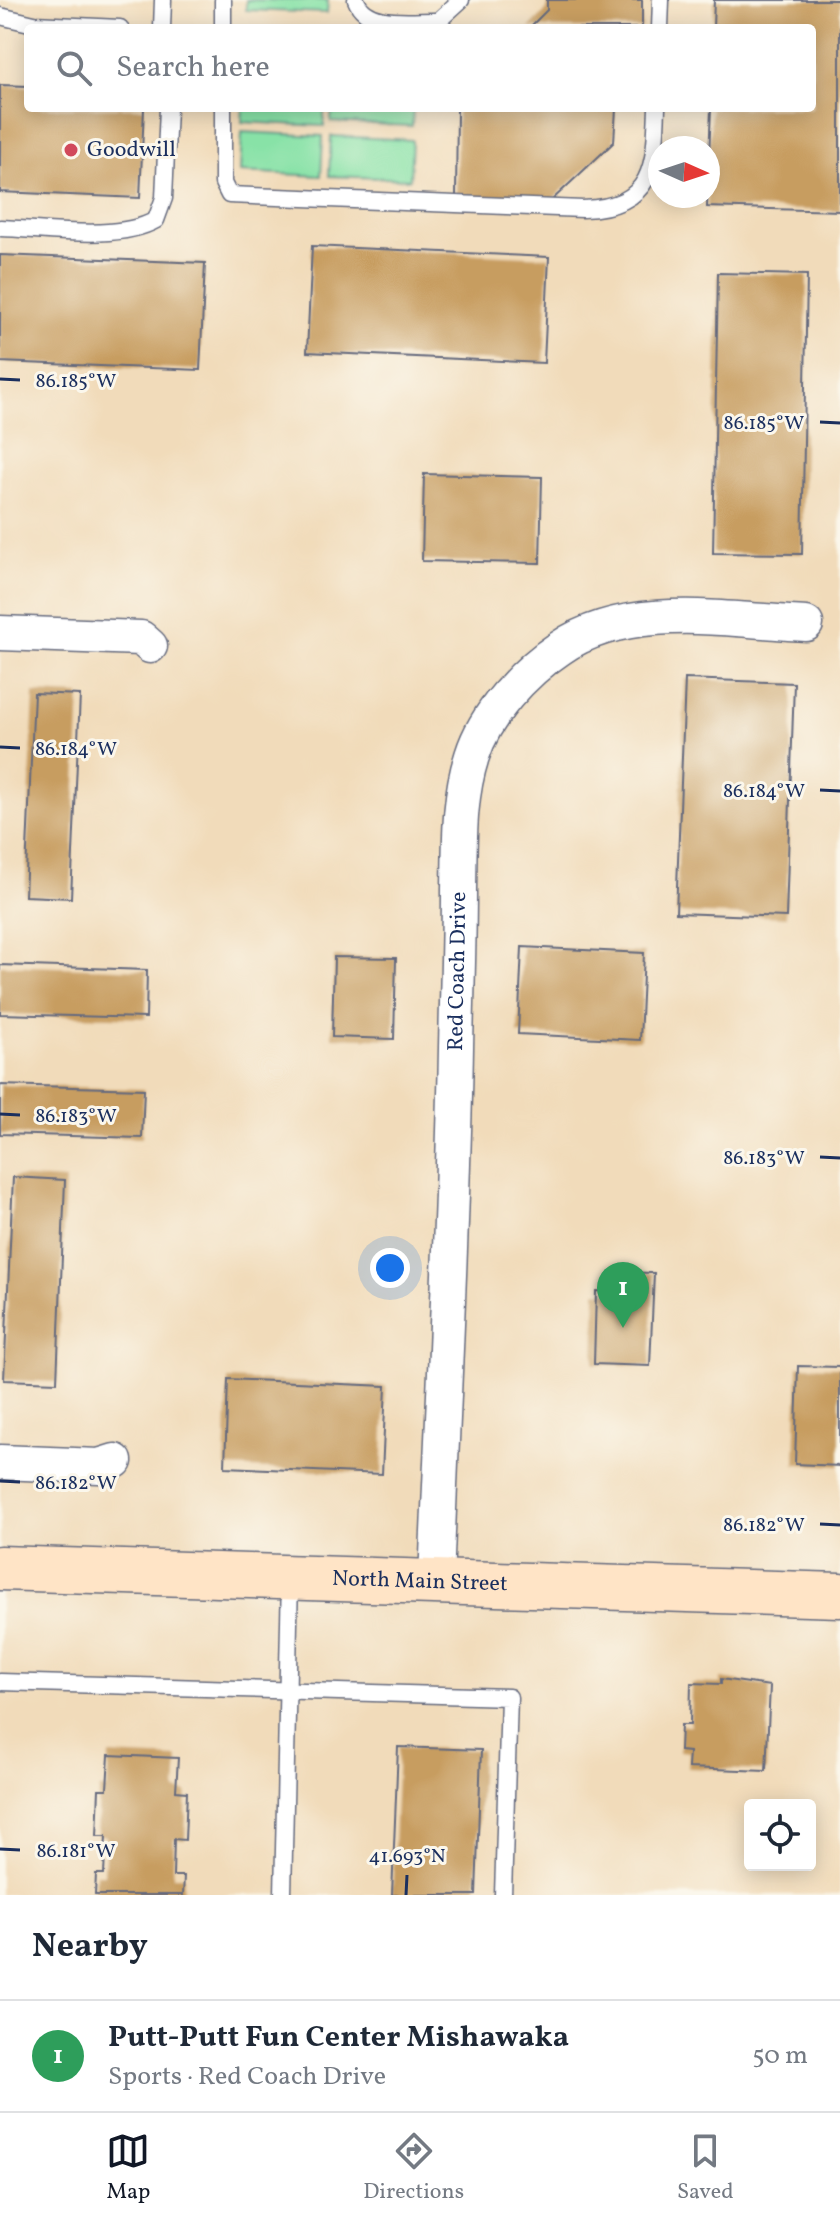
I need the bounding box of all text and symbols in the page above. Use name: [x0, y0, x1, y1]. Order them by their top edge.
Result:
search box: [24, 24, 816, 112]
icon: search: [52, 46, 96, 90]
text: Search here: [116, 47, 270, 89]
place label: Goodwill: [87, 135, 176, 166]
north arrow: [648, 136, 720, 208]
marker: Goodwill: [62, 141, 80, 159]
text: 86.185°W: [36, 368, 116, 396]
text: 86.185°W: [724, 410, 804, 438]
text: 86.184°W: [35, 736, 117, 764]
text: 86.184°W: [723, 778, 805, 806]
street label: Red Coach Drive: [440, 892, 475, 1051]
text: 86.183°W: [35, 1103, 117, 1131]
text: 86.183°W: [723, 1145, 805, 1173]
your location: [370, 1248, 410, 1288]
pin: 1: [597, 1262, 649, 1328]
text: 86.182°W: [35, 1470, 117, 1498]
text: 86.182°W: [723, 1512, 805, 1540]
street label: North Main Street: [331, 1563, 508, 1600]
map controls: [744, 1799, 816, 1871]
button: locate: [744, 1799, 816, 1871]
text: 86.181°W: [36, 1838, 116, 1866]
text: 41.693°N: [368, 1843, 446, 1871]
text: Nearby: [32, 1924, 148, 1971]
text: Putt-Putt Fun Center Mishawaka: [108, 2017, 569, 2059]
text: 1: [53, 2038, 63, 2074]
text: 50 m: [752, 2038, 808, 2074]
text: Sports · Red Coach Drive: [108, 2059, 386, 2095]
tab: Map: [106, 2129, 150, 2208]
tab: Directions: [363, 2129, 464, 2208]
tab: Saved: [677, 2129, 734, 2208]

